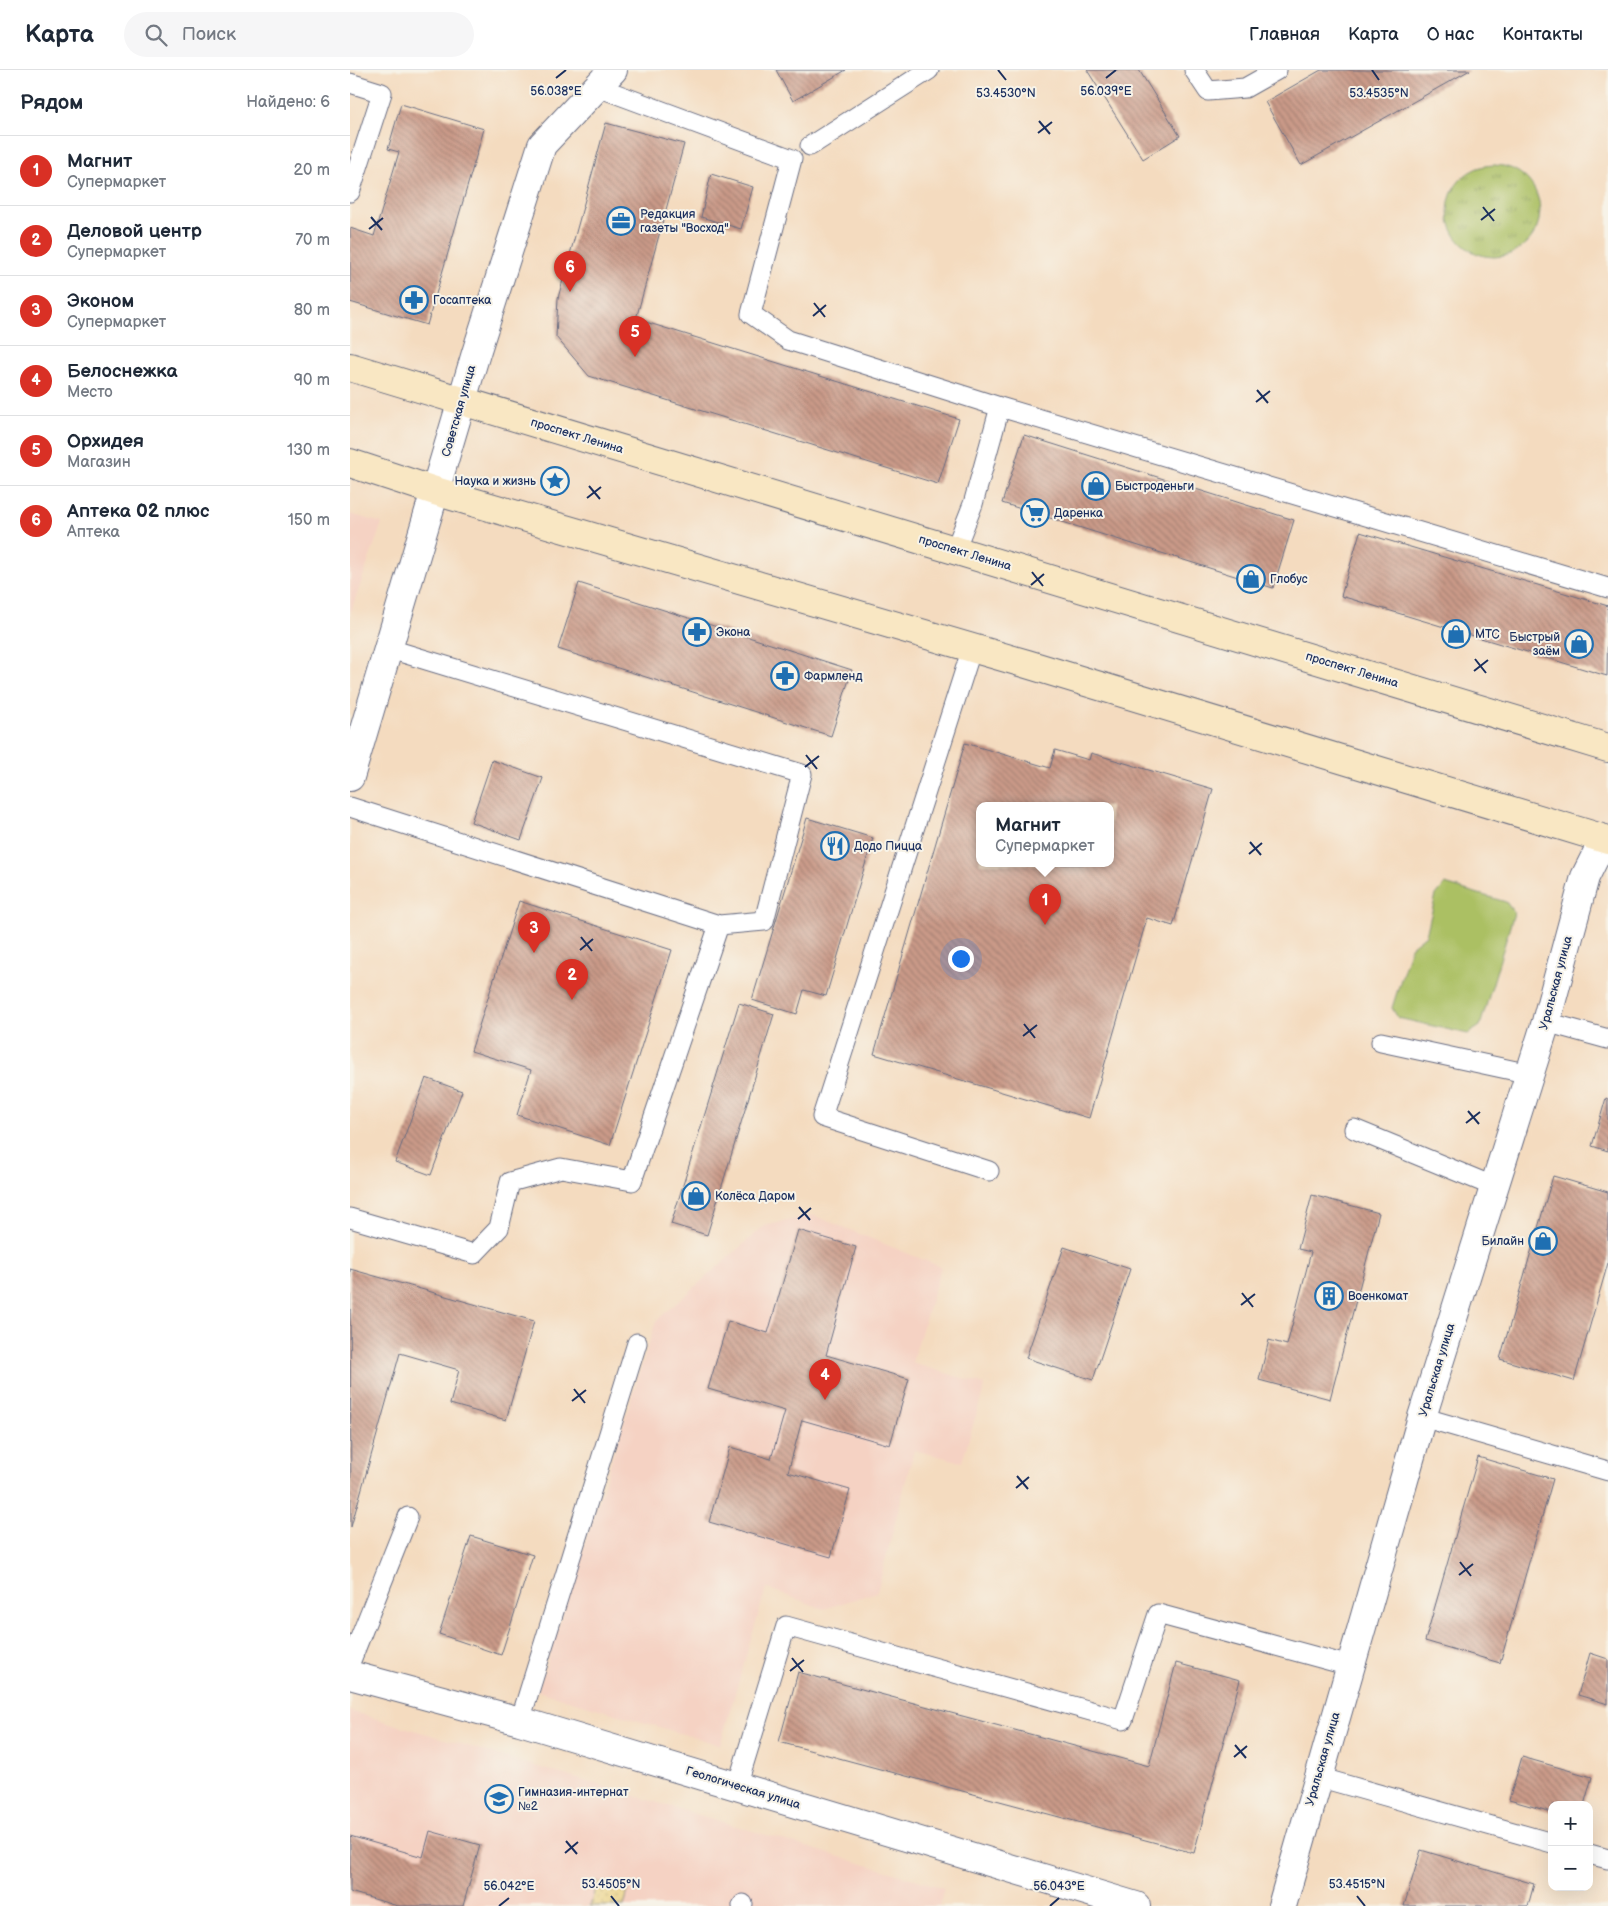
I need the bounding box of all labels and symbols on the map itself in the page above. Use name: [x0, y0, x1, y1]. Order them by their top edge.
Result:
text: 56.038°E: [530, 84, 582, 99]
text: 56.039°E: [1080, 84, 1132, 99]
text: 53.4530°N: [976, 86, 1036, 101]
text: 53.4535°N: [1349, 86, 1409, 101]
office icon: Редакция газеты "Восход": [606, 206, 636, 236]
place label: Редакция газеты "Восход": [640, 207, 729, 236]
pin: 6: [554, 251, 586, 292]
pharmacy icon: Госаптека: [399, 285, 429, 315]
place label: Госаптека: [433, 293, 491, 308]
pin: 5: [619, 316, 651, 357]
street label: Советская улица: [439, 363, 479, 459]
street label: проспект Ленина: [529, 415, 625, 457]
place icon: Наука и жизнь: [540, 466, 570, 496]
shop icon: Быстроденьги: [1081, 471, 1111, 501]
place label: Наука и жизнь: [454, 474, 536, 489]
place label: Быстроденьги: [1115, 479, 1194, 494]
supermarket icon: Даренка: [1020, 498, 1050, 528]
place label: Даренка: [1054, 506, 1103, 521]
street label: проспект Ленина: [917, 532, 1013, 574]
shop icon: Глобус: [1236, 564, 1266, 594]
place label: Глобус: [1270, 572, 1308, 587]
pharmacy icon: Экона: [682, 617, 712, 647]
shop icon: МТС: [1441, 619, 1471, 649]
place label: Экона: [716, 625, 750, 640]
place label: МТС: [1475, 627, 1500, 642]
shop icon: Быстрый заём: [1564, 629, 1594, 659]
place label: Быстрый заём: [1509, 630, 1560, 659]
street label: проспект Ленина: [1304, 649, 1400, 691]
pharmacy icon: Фармленд: [770, 661, 800, 691]
place label: Фармленд: [804, 669, 863, 684]
restaurant icon: Додо Пицца: [820, 831, 850, 861]
place label: Додо Пицца: [854, 839, 922, 854]
pin: 1: [1029, 884, 1061, 925]
pin: 3: [518, 912, 550, 953]
street label: Уральская улица: [1536, 934, 1576, 1032]
your location: [948, 946, 974, 972]
pin: 2: [556, 959, 588, 1000]
shop icon: Колёса Даром: [681, 1181, 711, 1211]
place label: Колёса Даром: [715, 1189, 795, 1204]
shop icon: Билайн: [1528, 1226, 1558, 1256]
place label: Билайн: [1481, 1234, 1524, 1249]
building icon: Военкомат: [1314, 1281, 1344, 1311]
place label: Военкомат: [1348, 1289, 1409, 1304]
street label: Уральская улица: [1416, 1322, 1458, 1418]
pin: 4: [809, 1359, 841, 1400]
street label: Уральская улица: [1302, 1710, 1344, 1808]
street label: Геологическая улица: [684, 1763, 802, 1813]
school or university icon: Гимназия-интернат №2: [484, 1784, 514, 1814]
place label: Гимназия-интернат №2: [518, 1785, 629, 1814]
text: 53.4505°N: [581, 1877, 641, 1892]
text: 53.4515°N: [1329, 1877, 1385, 1892]
text: 56.042°E: [483, 1879, 535, 1894]
text: 56.043°E: [1033, 1879, 1085, 1894]

